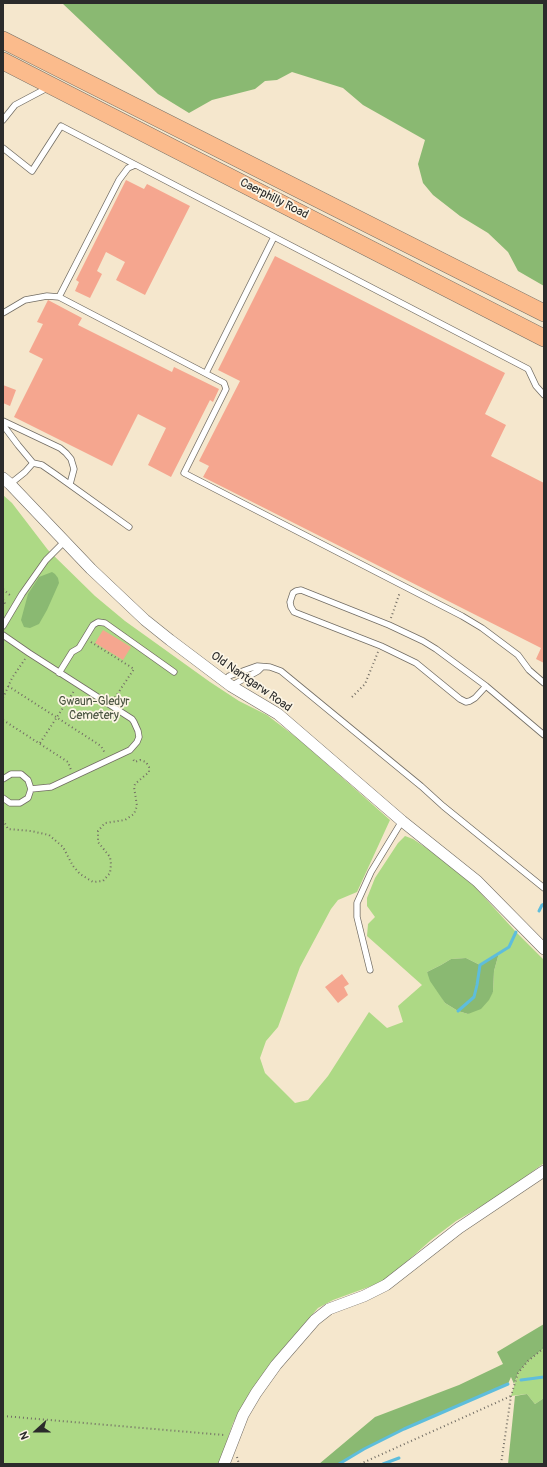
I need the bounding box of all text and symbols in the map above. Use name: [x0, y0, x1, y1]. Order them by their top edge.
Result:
street label: Caerphilly Road: [237, 176, 311, 222]
street label: Old Nantgarw Road: [208, 649, 294, 715]
park label: Gwaun-Gledyr Cemetery: [58, 695, 130, 723]
north arrow: [16, 1411, 56, 1451]
text: N: [17, 1430, 32, 1441]

